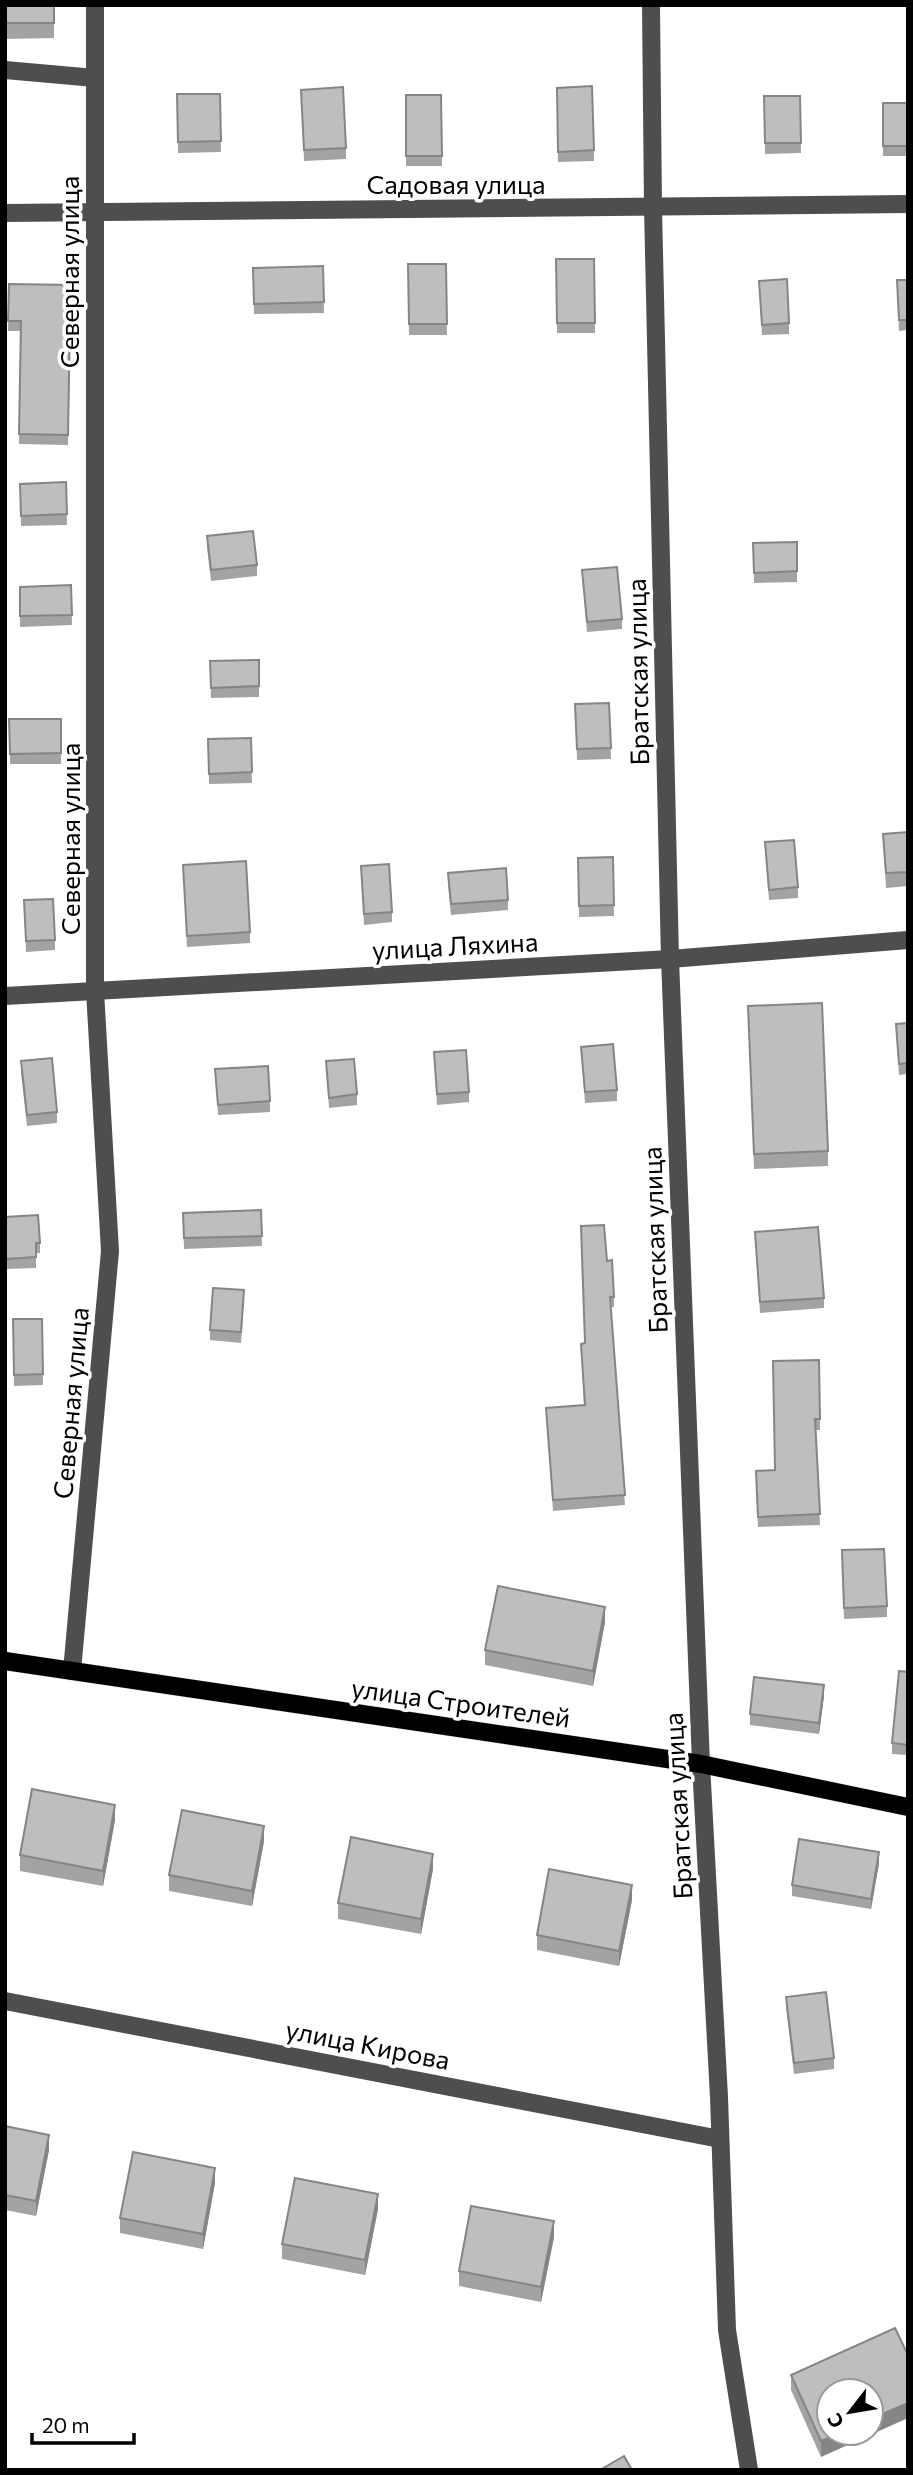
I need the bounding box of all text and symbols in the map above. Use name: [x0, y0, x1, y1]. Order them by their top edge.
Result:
street label: Садовая улица: [366, 168, 546, 199]
street label: Северная улица: [53, 176, 84, 368]
street label: Братская улица: [620, 578, 654, 766]
street label: Северная улица: [54, 743, 85, 935]
street label: улица Ляхина: [371, 925, 539, 965]
street label: Братская улица: [635, 1146, 673, 1334]
street label: Северная улица: [46, 1306, 94, 1500]
street label: улица Строителей: [350, 1671, 572, 1733]
street label: Братская улица: [657, 1712, 697, 1900]
street label: улица Кирова: [283, 2013, 453, 2075]
north arrow: [815, 2377, 885, 2447]
scale bar: [32, 2402, 133, 2446]
text: С: [822, 2410, 848, 2433]
text: 20 m: [42, 2412, 90, 2437]

